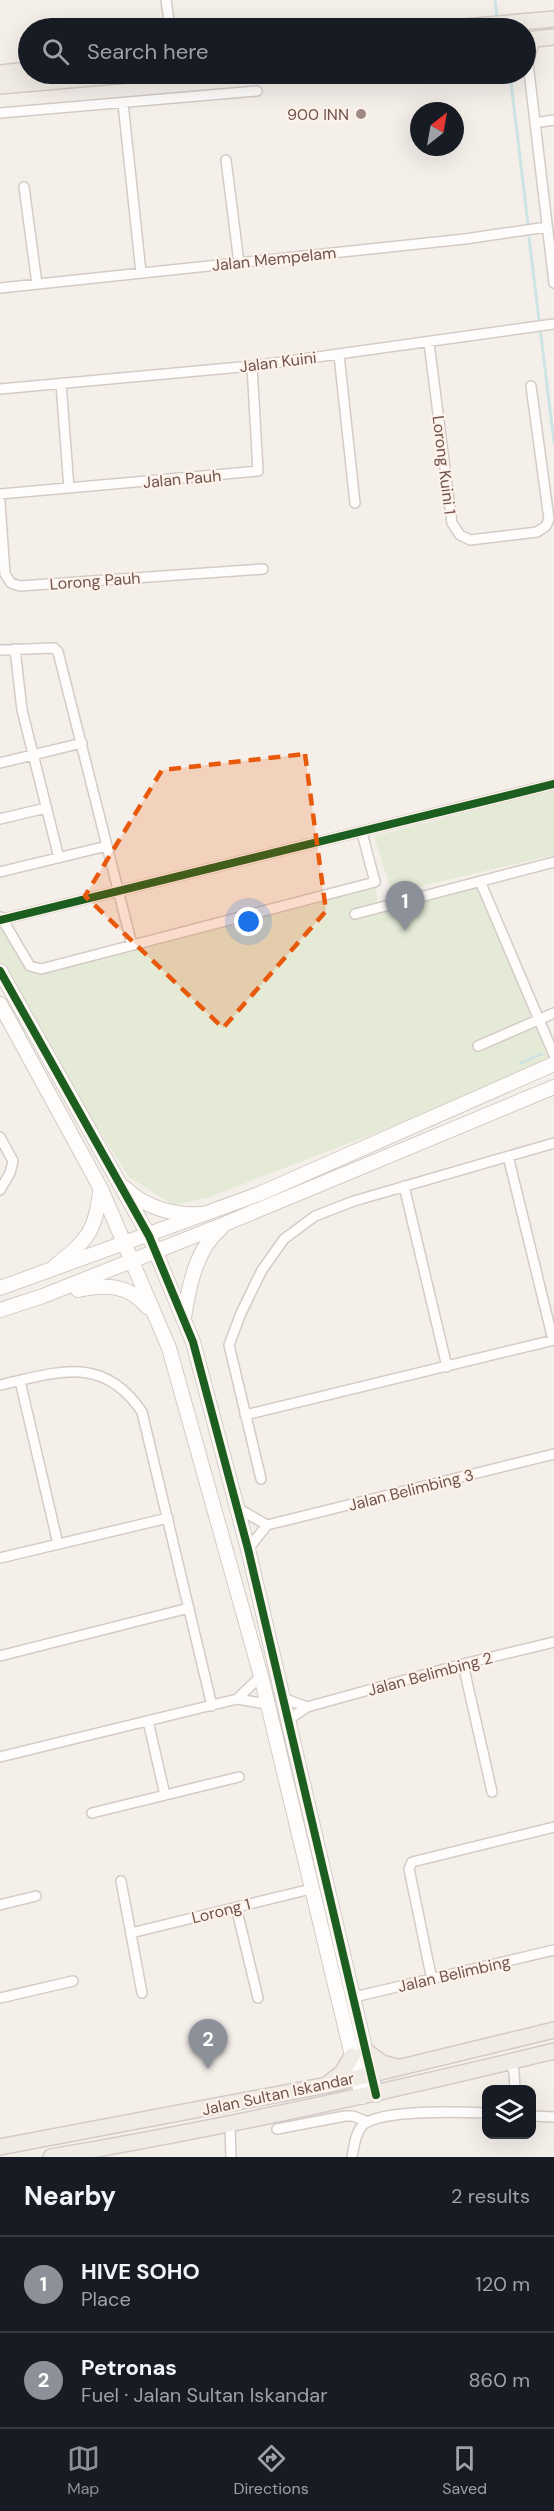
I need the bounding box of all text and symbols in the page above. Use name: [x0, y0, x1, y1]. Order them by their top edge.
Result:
search box: [18, 18, 536, 84]
icon: search: [39, 35, 72, 68]
text: Search here: [87, 37, 208, 66]
north arrow: [410, 102, 464, 156]
place label: 900 INN: [287, 104, 349, 125]
marker: 900 INN: [354, 107, 368, 121]
street label: Jalan Mempelam: [211, 242, 337, 276]
street label: Jalan Kuini: [238, 347, 318, 377]
street label: Lorong Kuini 1: [428, 414, 460, 516]
street label: Jalan Pauh: [142, 465, 222, 493]
street label: Lorong Pauh: [49, 567, 141, 595]
pin: 1: [386, 882, 424, 931]
your location: [234, 907, 263, 936]
street label: Jalan Belimbing 3: [346, 1464, 476, 1516]
street label: Jalan Belimbing 2: [365, 1647, 495, 1701]
street label: Lorong 1: [189, 1894, 253, 1928]
street label: Jalan Belimbing: [396, 1951, 512, 1997]
pin: 2: [188, 2020, 228, 2069]
street label: Jalan Sultan Iskandar: [200, 2068, 356, 2120]
map controls: [482, 2085, 536, 2139]
button: layers: [482, 2085, 536, 2139]
text: Nearby: [24, 2179, 116, 2213]
text: 2 results: [451, 2183, 530, 2209]
text: HIVE SOHO: [81, 2257, 200, 2286]
text: 1: [40, 2271, 47, 2297]
text: 120 m: [476, 2271, 530, 2297]
text: Place: [81, 2286, 131, 2312]
text: Petronas: [81, 2353, 177, 2382]
text: 2: [38, 2367, 49, 2393]
text: 860 m: [468, 2367, 530, 2393]
text: Fuel · Jalan Sultan Iskandar: [81, 2382, 328, 2408]
tab: Map: [67, 2442, 100, 2499]
tab: Directions: [233, 2442, 309, 2499]
tab: Saved: [442, 2442, 487, 2499]

